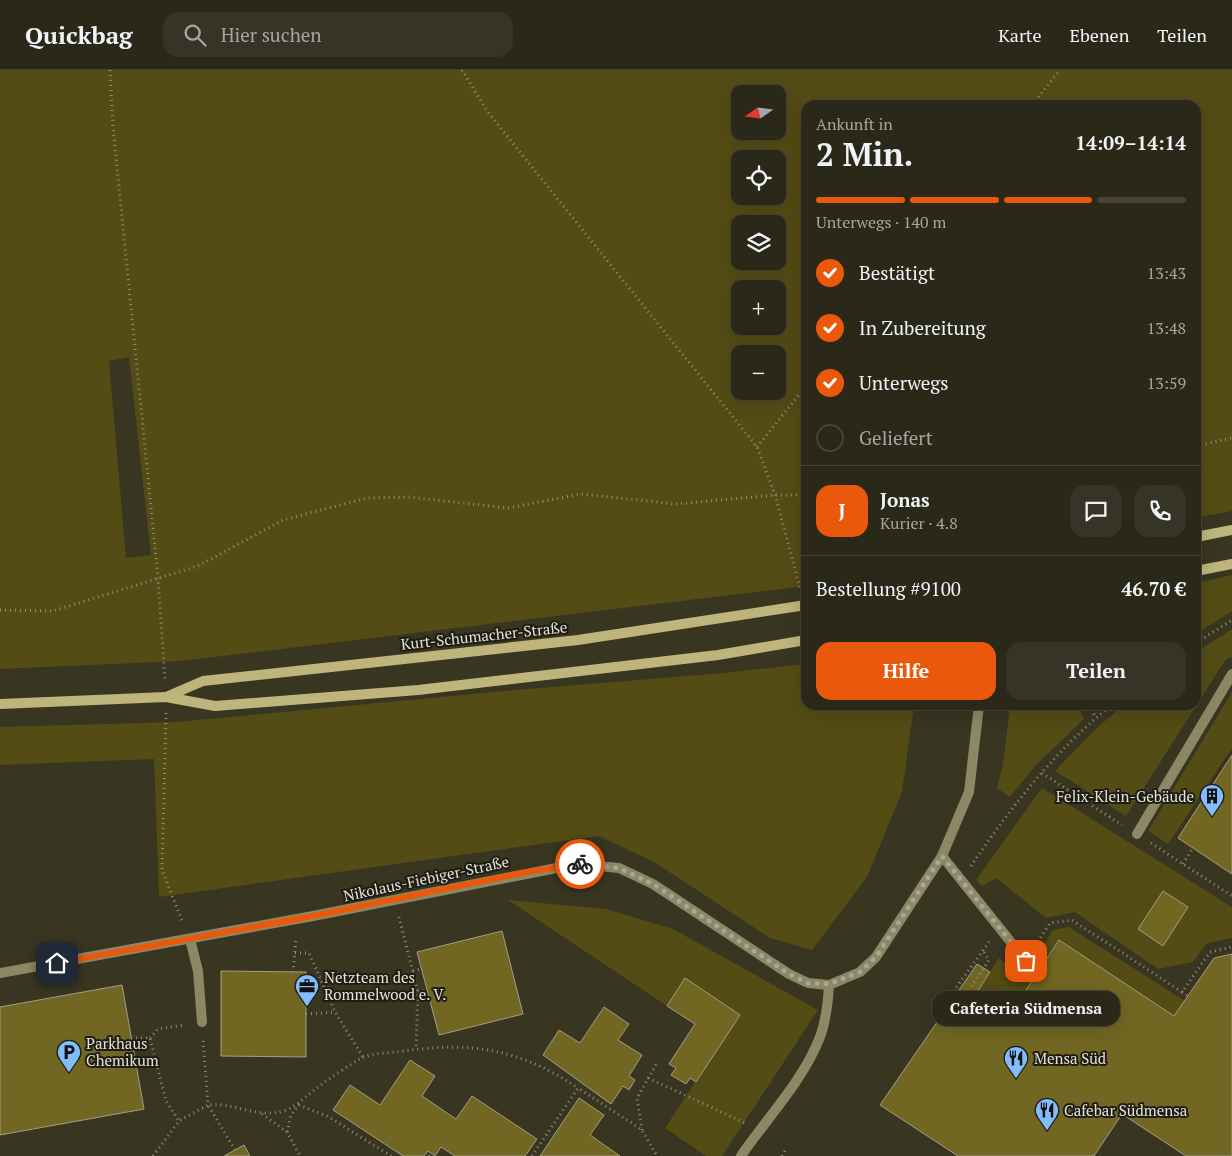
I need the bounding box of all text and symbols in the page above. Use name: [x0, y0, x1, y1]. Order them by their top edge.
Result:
search box: [163, 12, 513, 57]
text: Quickbag: [25, 19, 133, 51]
icon: search: [181, 21, 209, 49]
text: Hier suchen: [221, 22, 322, 47]
text: Karte: [998, 23, 1042, 47]
text: Ebenen: [1070, 23, 1129, 47]
text: Teilen: [1157, 23, 1207, 47]
north arrow: [731, 85, 786, 140]
map controls: [731, 85, 786, 400]
text: Ankunft in: [816, 113, 893, 135]
text: 14:09–14:14: [1075, 130, 1186, 155]
text: 2 Min.: [816, 133, 913, 175]
button: locate: [731, 150, 786, 205]
text: Unterwegs · 140 m: [816, 211, 946, 233]
button: layers: [731, 215, 786, 270]
icon: check: [816, 259, 844, 287]
text: Bestätigt: [859, 260, 935, 285]
text: 13:43: [1147, 262, 1186, 284]
button: +: [731, 280, 786, 335]
icon: check: [816, 314, 844, 342]
text: In Zubereitung: [859, 315, 986, 340]
text: 13:48: [1147, 317, 1186, 339]
button: −: [731, 345, 786, 400]
icon: check: [816, 369, 844, 397]
text: Unterwegs: [859, 370, 949, 395]
text: 13:59: [1147, 372, 1186, 394]
text: Geliefert: [859, 425, 933, 450]
button: chat: [1070, 485, 1122, 537]
button: phone: [1134, 485, 1186, 537]
text: Jonas: [880, 487, 930, 512]
text: J: [839, 498, 845, 523]
text: Kurier · 4.8: [880, 512, 958, 534]
text: Bestellung #9100: [816, 576, 961, 601]
text: 46.70 €: [1122, 576, 1186, 601]
street label: Kurt-Schumacher-Straße: [400, 616, 568, 654]
button: Hilfe: [816, 642, 996, 700]
button: Teilen: [1006, 642, 1186, 700]
building icon: Felix-Klein-Gebäude: [1199, 783, 1225, 817]
place label: Felix-Klein-Gebäude: [1056, 786, 1194, 806]
courier: [555, 839, 605, 889]
icon: bike: [566, 850, 594, 878]
street label: Nikolaus-Fiebiger-Straße: [341, 851, 511, 905]
pin: [1005, 940, 1047, 982]
pin: [36, 942, 78, 984]
icon: bag: [1012, 947, 1040, 975]
icon: home: [43, 949, 71, 977]
place label: Netzteam des Rommelwood e. V.: [324, 967, 446, 1004]
office icon: Netzteam des Rommelwood e. V.: [294, 973, 320, 1007]
callout: Cafeteria Südmensa: [932, 991, 1120, 1026]
text: Cafeteria Südmensa: [950, 997, 1102, 1019]
place label: Parkhaus Chemikum: [86, 1033, 159, 1070]
parking icon: Parkhaus Chemikum: [56, 1039, 82, 1073]
restaurant icon: Mensa Süd: [1003, 1045, 1029, 1079]
place label: Mensa Süd: [1034, 1048, 1106, 1068]
restaurant icon: Cafebar Südmensa: [1034, 1097, 1060, 1131]
place label: Cafebar Südmensa: [1064, 1100, 1188, 1120]

